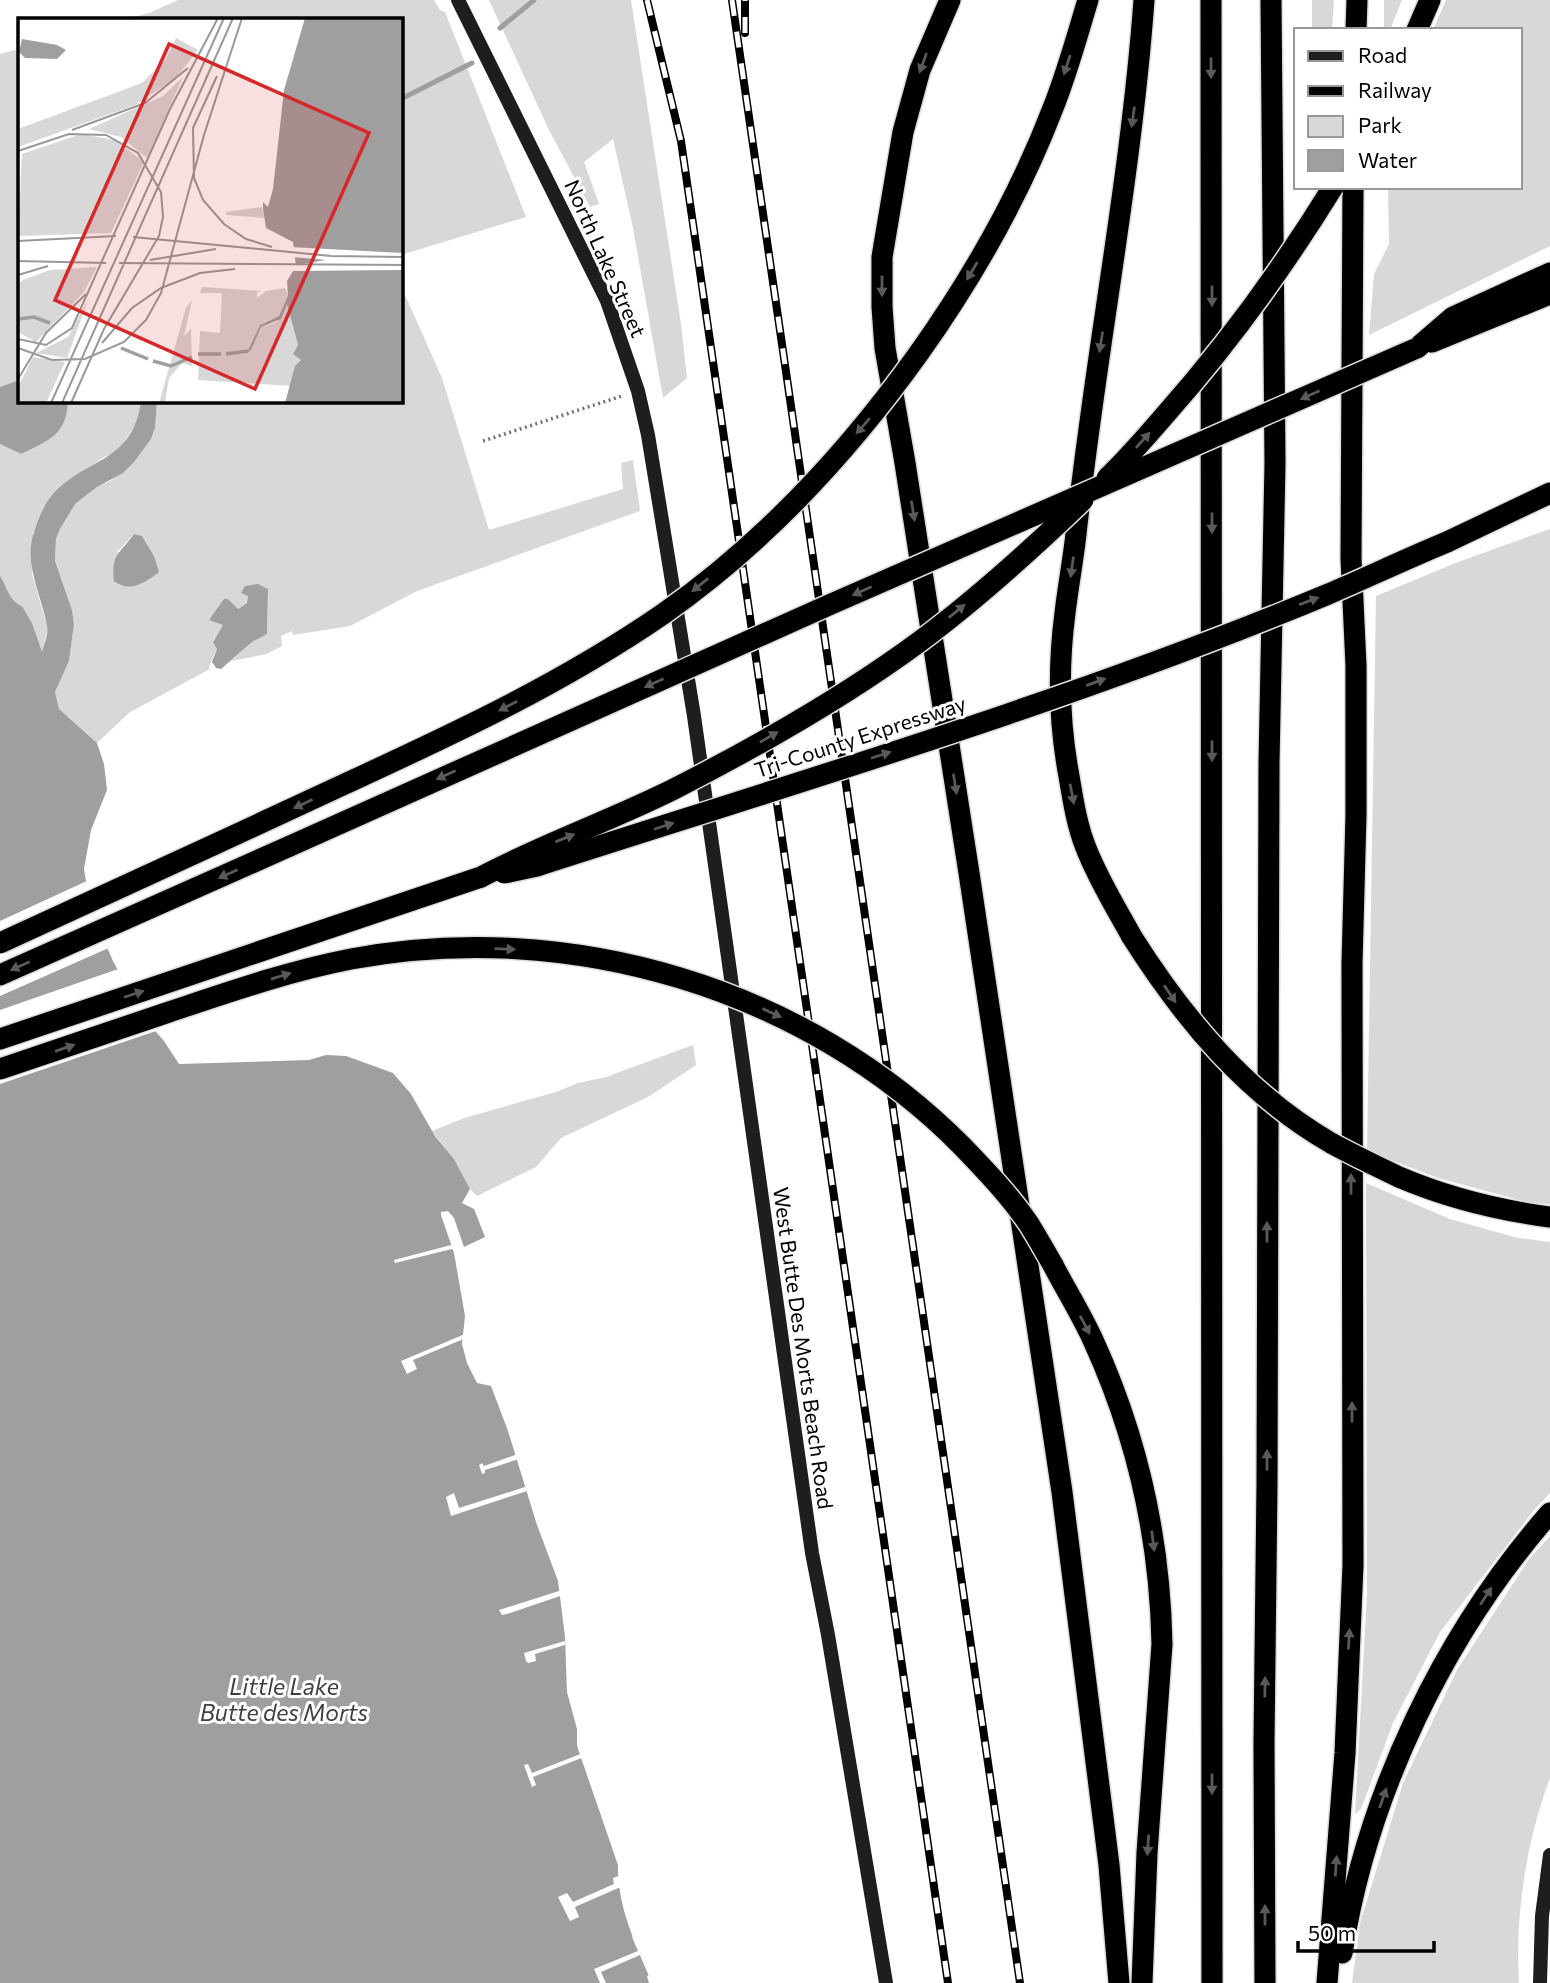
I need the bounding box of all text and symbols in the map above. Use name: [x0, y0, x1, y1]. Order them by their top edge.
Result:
inset map: [18, 18, 402, 402]
legend: [1294, 28, 1522, 189]
text: Road: [1358, 42, 1407, 67]
one-way arrow: [918, 52, 929, 73]
one-way arrow: [1062, 55, 1072, 76]
one-way arrow: [1205, 57, 1217, 79]
text: Railway: [1358, 77, 1432, 102]
one-way arrow: [1128, 106, 1139, 128]
text: Park: [1358, 112, 1402, 137]
text: Water: [1358, 147, 1417, 172]
street label: North Lake Street: [560, 175, 652, 341]
one-way arrow: [966, 261, 978, 280]
one-way arrow: [876, 275, 888, 297]
one-way arrow: [1206, 285, 1218, 307]
one-way arrow: [1095, 331, 1106, 353]
one-way arrow: [1300, 389, 1320, 401]
one-way arrow: [855, 417, 871, 435]
one-way arrow: [1134, 432, 1150, 449]
one-way arrow: [908, 500, 919, 522]
one-way arrow: [1206, 512, 1218, 534]
one-way arrow: [1066, 557, 1077, 579]
one-way arrow: [692, 577, 709, 592]
one-way arrow: [852, 585, 872, 597]
one-way arrow: [1298, 596, 1319, 607]
one-way arrow: [949, 604, 966, 619]
one-way arrow: [1086, 676, 1107, 687]
one-way arrow: [644, 677, 664, 689]
street label: Tri-County Expressway: [751, 690, 969, 782]
one-way arrow: [498, 700, 518, 711]
one-way arrow: [759, 731, 778, 743]
one-way arrow: [1206, 740, 1218, 762]
one-way arrow: [870, 749, 891, 760]
one-way arrow: [436, 769, 456, 781]
one-way arrow: [950, 773, 961, 795]
one-way arrow: [1067, 783, 1078, 805]
one-way arrow: [293, 798, 313, 809]
one-way arrow: [654, 820, 675, 830]
one-way arrow: [554, 832, 575, 843]
one-way arrow: [217, 869, 238, 880]
one-way arrow: [495, 943, 517, 954]
one-way arrow: [9, 961, 30, 972]
one-way arrow: [270, 971, 291, 981]
one-way arrow: [1163, 984, 1176, 1004]
one-way arrow: [124, 989, 145, 999]
one-way arrow: [762, 1007, 782, 1019]
one-way arrow: [54, 1042, 75, 1052]
one-way arrow: [1345, 1173, 1357, 1195]
street label: West Butte Des Morts Beach Road: [769, 1185, 839, 1511]
one-way arrow: [1262, 1221, 1273, 1243]
one-way arrow: [1079, 1315, 1091, 1335]
one-way arrow: [1347, 1400, 1358, 1422]
one-way arrow: [1261, 1449, 1273, 1471]
one-way arrow: [1147, 1530, 1158, 1552]
one-way arrow: [1480, 1587, 1493, 1606]
one-way arrow: [1343, 1628, 1354, 1650]
water label: Little Lake Butte des Morts: [200, 1672, 368, 1726]
one-way arrow: [1259, 1676, 1270, 1698]
one-way arrow: [1206, 1773, 1218, 1795]
one-way arrow: [1378, 1788, 1389, 1809]
one-way arrow: [1142, 1834, 1153, 1856]
one-way arrow: [1331, 1855, 1342, 1877]
one-way arrow: [1259, 1904, 1271, 1926]
scale bar: [1298, 1910, 1434, 1954]
text: 50 m: [1308, 1920, 1356, 1945]

